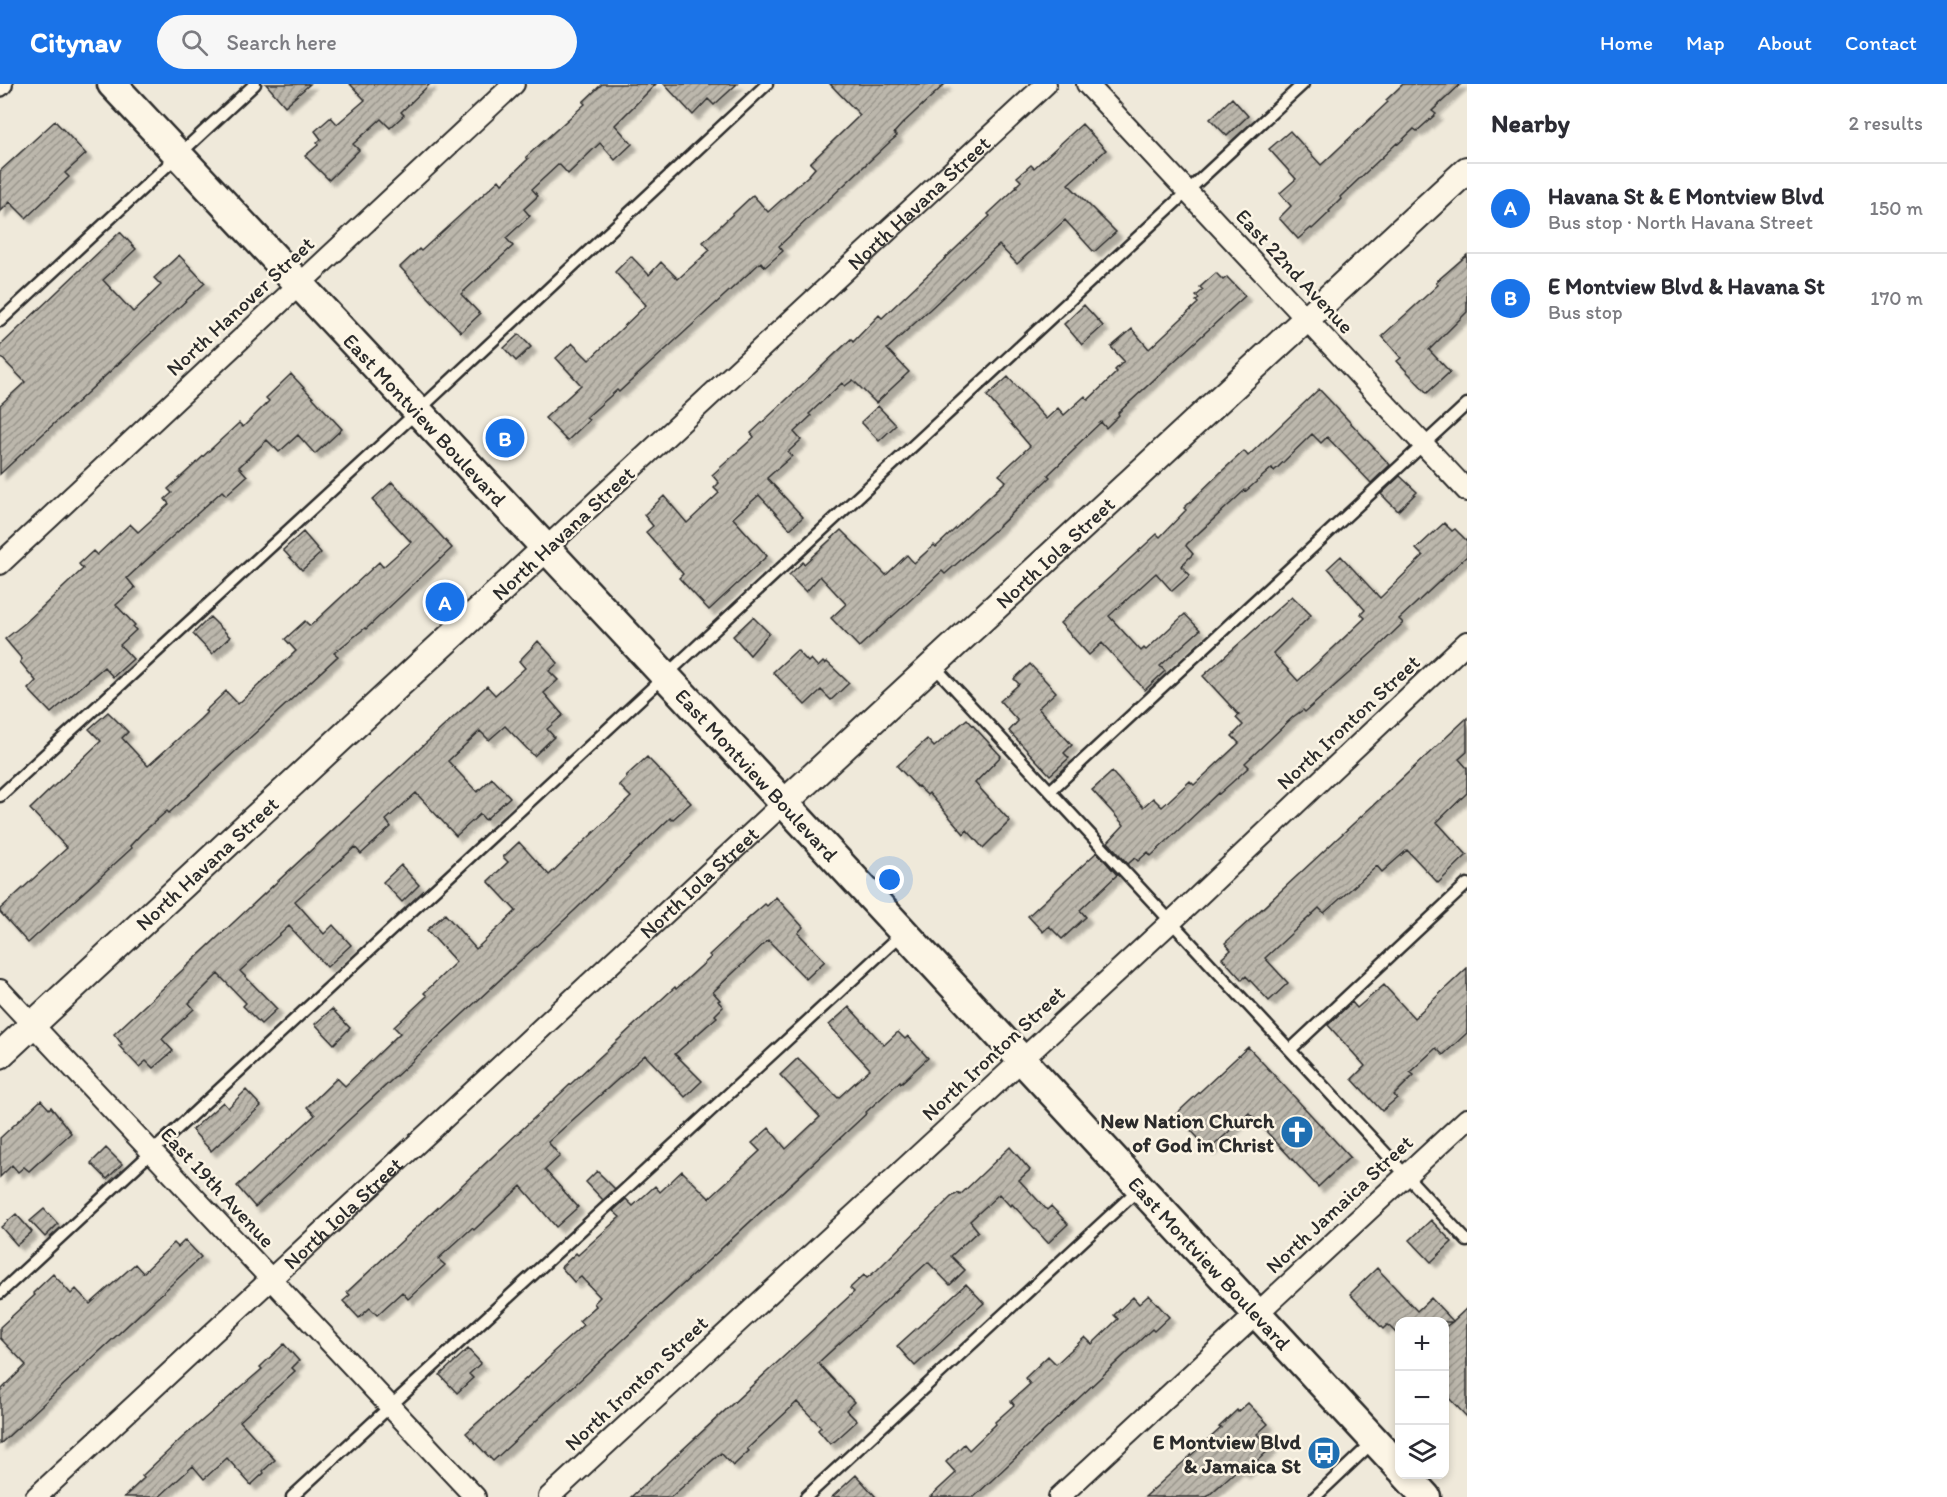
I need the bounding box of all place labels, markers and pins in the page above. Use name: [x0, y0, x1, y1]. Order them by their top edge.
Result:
pin: B: [486, 416, 524, 460]
pin: A: [426, 580, 464, 624]
place label: New Nation Church of God in Christ: [1100, 1108, 1275, 1157]
church icon: New Nation Church of God in Christ: [1279, 1114, 1315, 1150]
place label: E Montview Blvd & Jamaica St: [1153, 1429, 1301, 1478]
bus stop icon: E Montview Blvd & Jamaica St: [1306, 1435, 1342, 1471]

